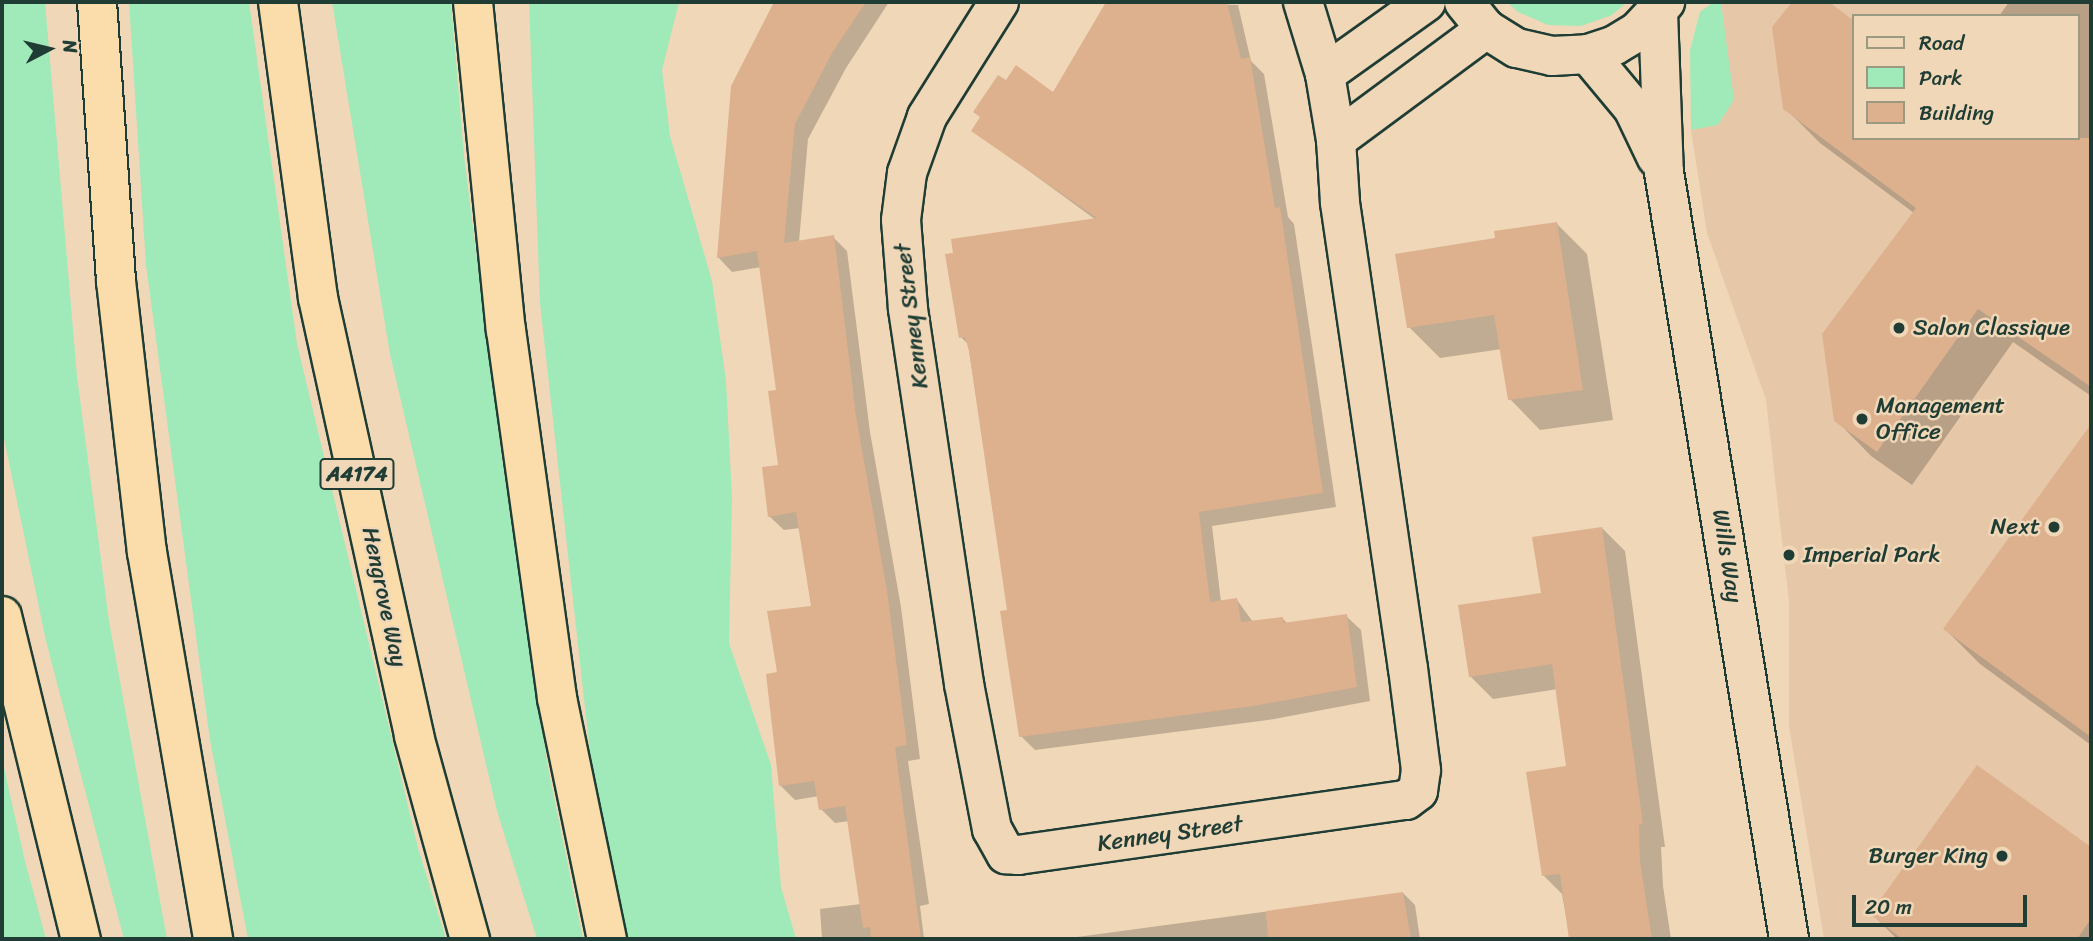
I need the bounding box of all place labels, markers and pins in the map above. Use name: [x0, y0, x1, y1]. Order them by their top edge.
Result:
place label: Salon Classique: [1913, 314, 2070, 342]
marker: Salon Classique: [1891, 320, 1907, 336]
place label: Management Office: [1876, 392, 2005, 446]
marker: Management Office: [1854, 411, 1870, 427]
place label: Next: [1990, 513, 2040, 541]
marker: Next: [2046, 519, 2062, 535]
place label: Imperial Park: [1803, 541, 1941, 569]
marker: Imperial Park: [1781, 547, 1797, 563]
place label: Burger King: [1869, 842, 1988, 870]
marker: Burger King: [1994, 848, 2010, 864]

